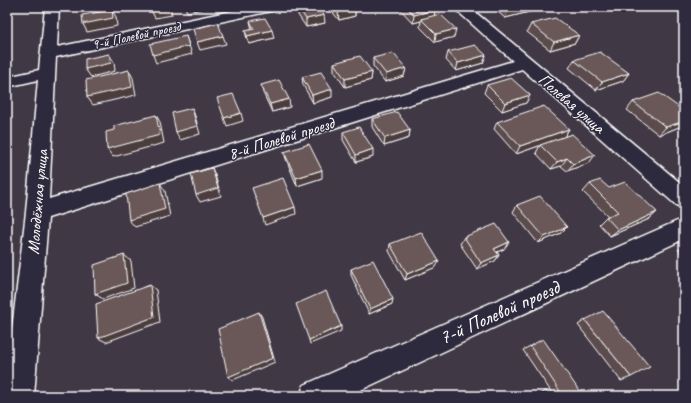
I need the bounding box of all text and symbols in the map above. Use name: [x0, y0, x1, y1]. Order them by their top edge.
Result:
street label: 9-й Полевой проезд: [90, 17, 184, 53]
street label: Полевая улица: [534, 69, 610, 139]
street label: 8-й Полевой проезд: [226, 112, 338, 165]
street label: Молодёжная улица: [22, 148, 53, 255]
street label: 7-й Полевой проезд: [435, 274, 565, 350]

